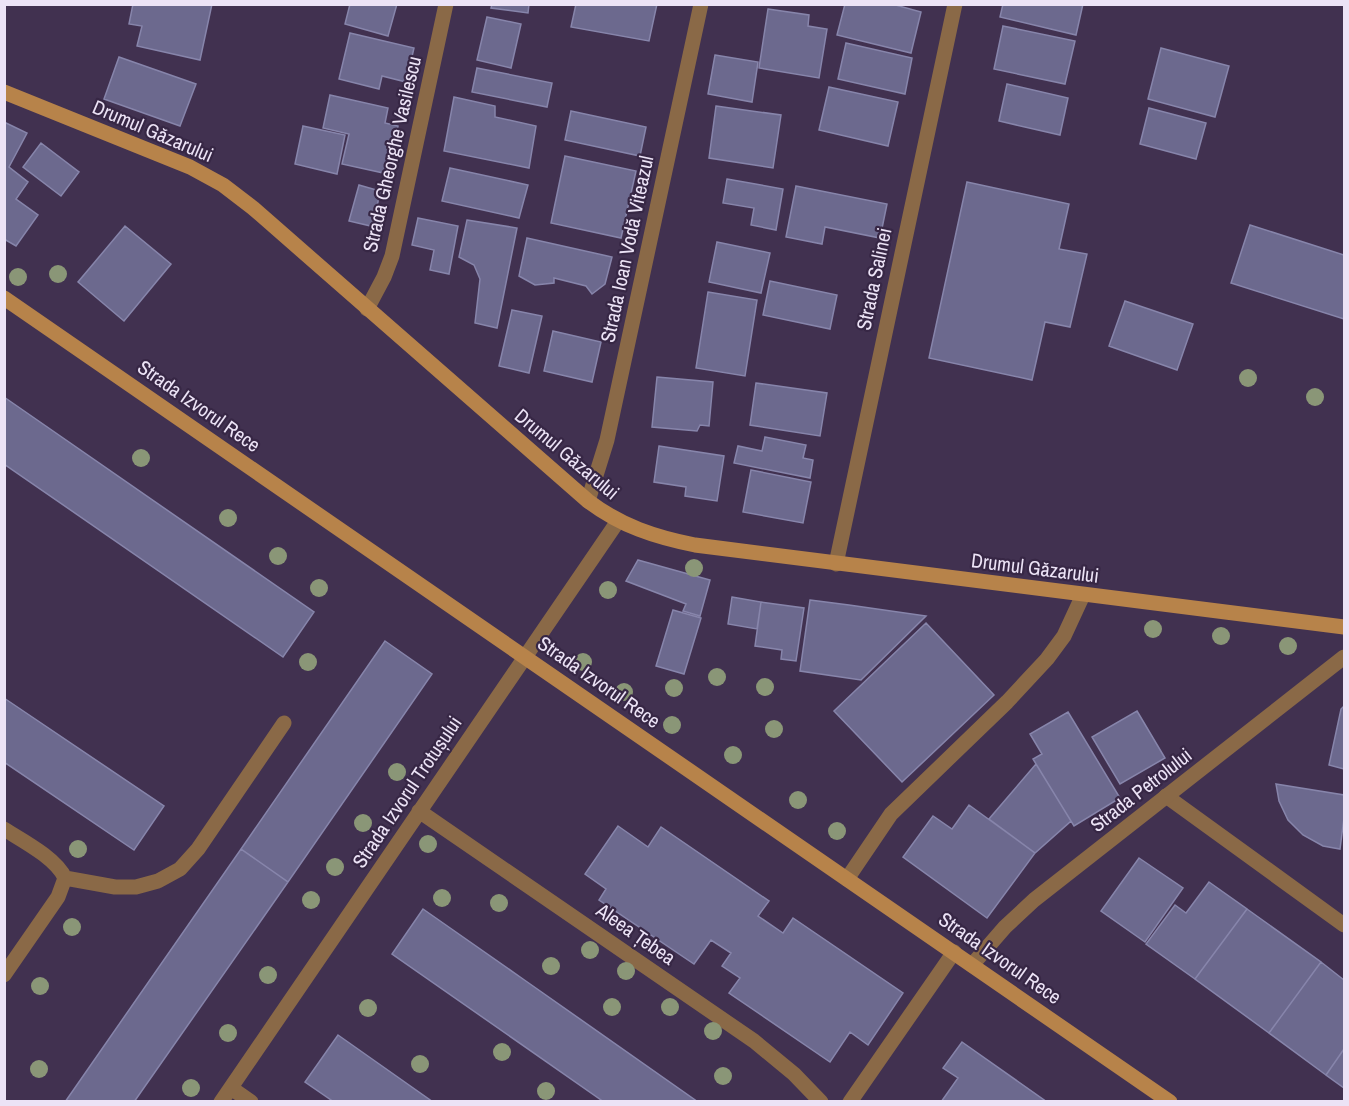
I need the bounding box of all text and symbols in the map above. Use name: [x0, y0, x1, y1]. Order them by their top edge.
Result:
street label: Strada Gheorghe Vasilescu: [356, 53, 427, 254]
street label: Drumul Găzarului: [89, 93, 218, 168]
street label: Strada Ioan Vodă Viteazul: [594, 153, 660, 345]
street label: Strada Salinei: [849, 225, 898, 333]
street label: Strada Izvorul Rece: [133, 353, 266, 458]
street label: Drumul Găzarului: [509, 402, 625, 505]
street label: Drumul Găzarului: [970, 546, 1100, 589]
street label: Strada Izvorul Rece: [533, 629, 666, 734]
street label: Strada Izvorul Trotușului: [346, 710, 467, 873]
street label: Strada Petrolului: [1084, 741, 1197, 838]
street label: Aleea Țebea: [590, 896, 681, 971]
street label: Strada Izvorul Rece: [934, 905, 1067, 1010]

